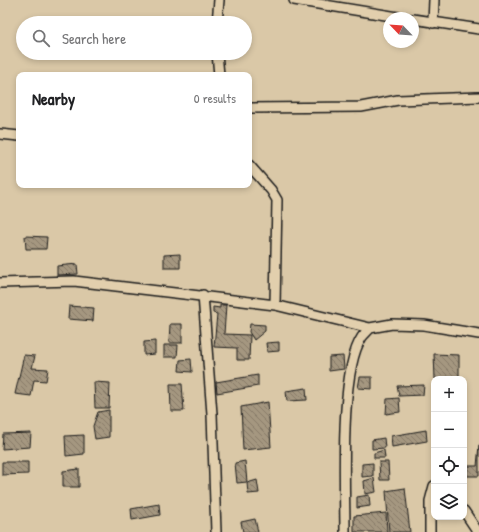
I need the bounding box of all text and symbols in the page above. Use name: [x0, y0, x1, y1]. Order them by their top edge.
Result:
north arrow: [383, 12, 419, 48]
search box: [16, 16, 252, 60]
icon: search: [30, 27, 52, 49]
text: Search here: [62, 28, 126, 49]
text: Nearby: [32, 87, 75, 110]
text: 0 results: [194, 89, 236, 107]
map controls: [431, 376, 467, 520]
button: +: [431, 376, 467, 412]
button: −: [431, 412, 467, 448]
button: locate: [431, 448, 467, 484]
button: layers: [431, 484, 467, 520]

